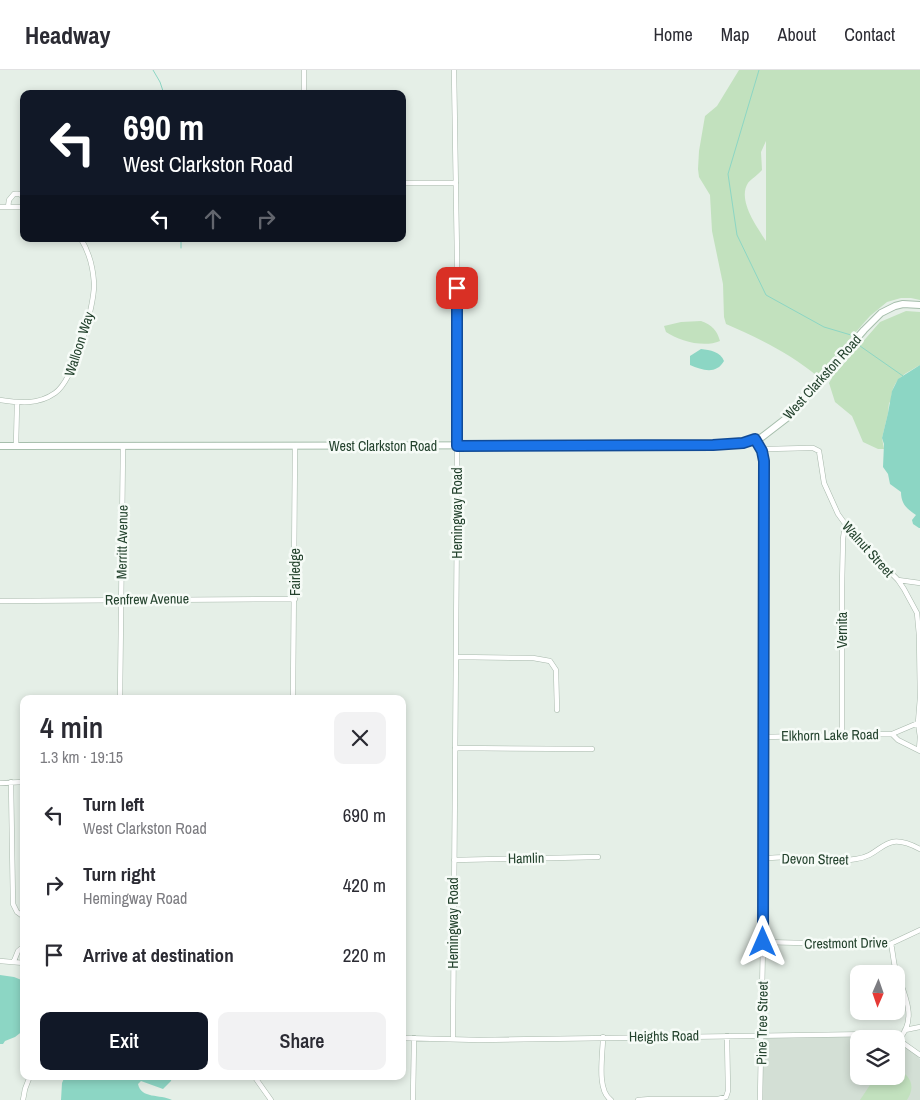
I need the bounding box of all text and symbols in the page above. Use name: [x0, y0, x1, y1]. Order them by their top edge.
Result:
text: Headway: [25, 19, 110, 51]
text: Home: [653, 22, 693, 47]
text: Map: [721, 22, 750, 47]
text: About: [778, 22, 816, 47]
text: Contact: [844, 22, 895, 47]
text: 690 m: [123, 104, 204, 151]
icon: left: [40, 110, 105, 175]
text: West Clarkston Road: [123, 149, 293, 179]
icon: left: [146, 205, 174, 233]
icon: ahead: [199, 205, 227, 233]
icon: right: [252, 205, 280, 233]
pin: [436, 267, 478, 309]
icon: arrive: [443, 274, 471, 302]
street label: Walloon Way: [60, 309, 98, 379]
street label: West Clarkston Road: [779, 331, 865, 423]
street label: West Clarkston Road: [329, 437, 437, 455]
street label: Hemingway Road: [448, 467, 466, 559]
street label: Merritt Avenue: [112, 505, 132, 579]
street label: Walnut Street: [838, 517, 898, 581]
street label: Fairledge: [286, 548, 304, 596]
street label: Renfrew Avenue: [105, 589, 189, 609]
street label: Vernita: [833, 611, 851, 648]
text: 4 min: [40, 707, 103, 747]
button: close: [334, 712, 386, 764]
street label: Elkhorn Lake Road: [781, 725, 879, 745]
text: 1.3 km · 19:15: [40, 746, 123, 768]
text: Turn left: [83, 791, 144, 817]
icon: left: [40, 801, 68, 829]
text: 690 m: [343, 802, 386, 828]
text: West Clarkston Road: [83, 817, 207, 839]
street label: Hamlin: [508, 849, 544, 867]
street label: Devon Street: [781, 849, 849, 869]
text: Turn right: [83, 861, 155, 887]
icon: right: [40, 871, 68, 899]
text: 420 m: [343, 872, 386, 898]
street label: Hemingway Road: [444, 877, 462, 969]
text: Hemingway Road: [83, 887, 187, 909]
position arrow: [736, 915, 788, 967]
street label: Crestmont Drive: [804, 933, 888, 953]
icon: arrive: [40, 941, 68, 969]
text: Arrive at destination: [83, 942, 234, 968]
text: 220 m: [343, 942, 386, 968]
north arrow: [850, 965, 905, 1020]
map controls: [850, 965, 905, 1085]
street label: Pine Tree Street: [752, 981, 772, 1065]
button: Exit: [40, 1012, 208, 1070]
button: Share: [218, 1012, 386, 1070]
street label: Heights Road: [629, 1026, 699, 1046]
button: layers: [850, 1030, 905, 1085]

